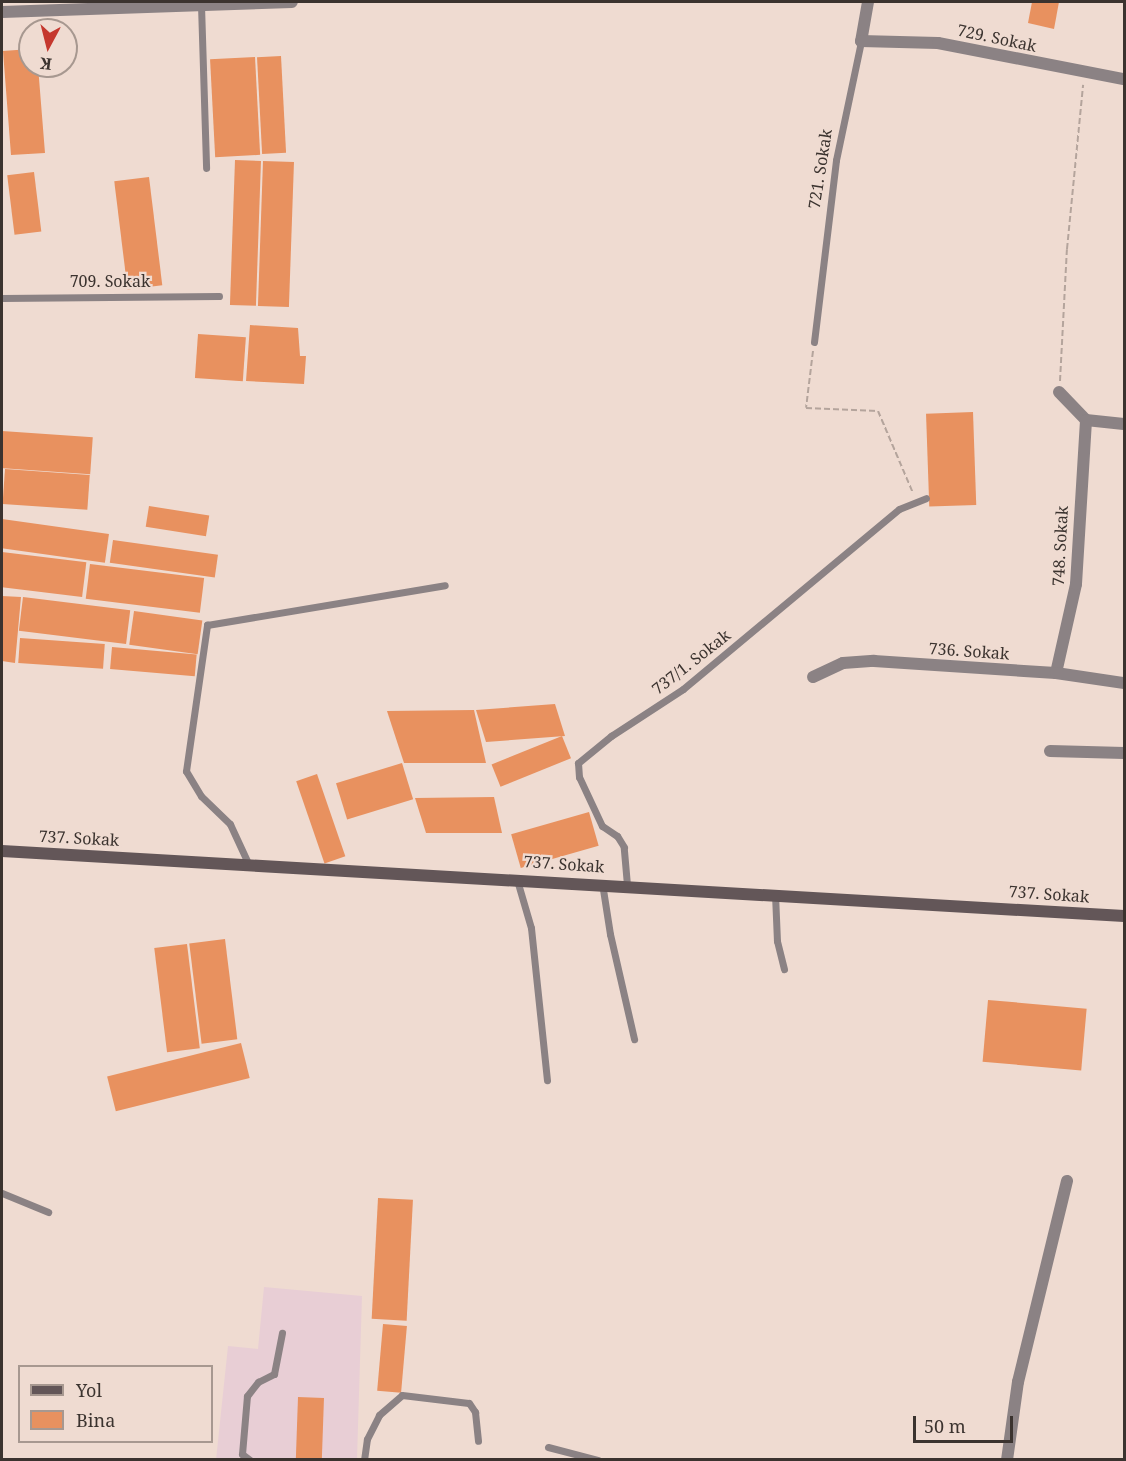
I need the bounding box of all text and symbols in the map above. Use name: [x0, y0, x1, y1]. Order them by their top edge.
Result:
north arrow: [18, 18, 78, 78]
street label: 729. Sokak: [956, 20, 1038, 56]
text: K: [39, 52, 53, 76]
street label: 721. Sokak: [804, 128, 836, 210]
street label: 709. Sokak: [70, 271, 150, 291]
street label: 748. Sokak: [1048, 505, 1072, 587]
street label: 737/1. Sokak: [648, 625, 734, 699]
street label: 736. Sokak: [928, 639, 1010, 663]
street label: 737. Sokak: [38, 826, 120, 850]
street label: 737. Sokak: [523, 852, 605, 876]
street label: 737. Sokak: [1008, 882, 1090, 906]
legend: [18, 1365, 213, 1443]
text: Yol: [76, 1378, 102, 1402]
scale bar: [916, 1404, 1016, 1442]
text: Bina: [76, 1408, 115, 1432]
text: 50 m: [924, 1414, 966, 1438]

